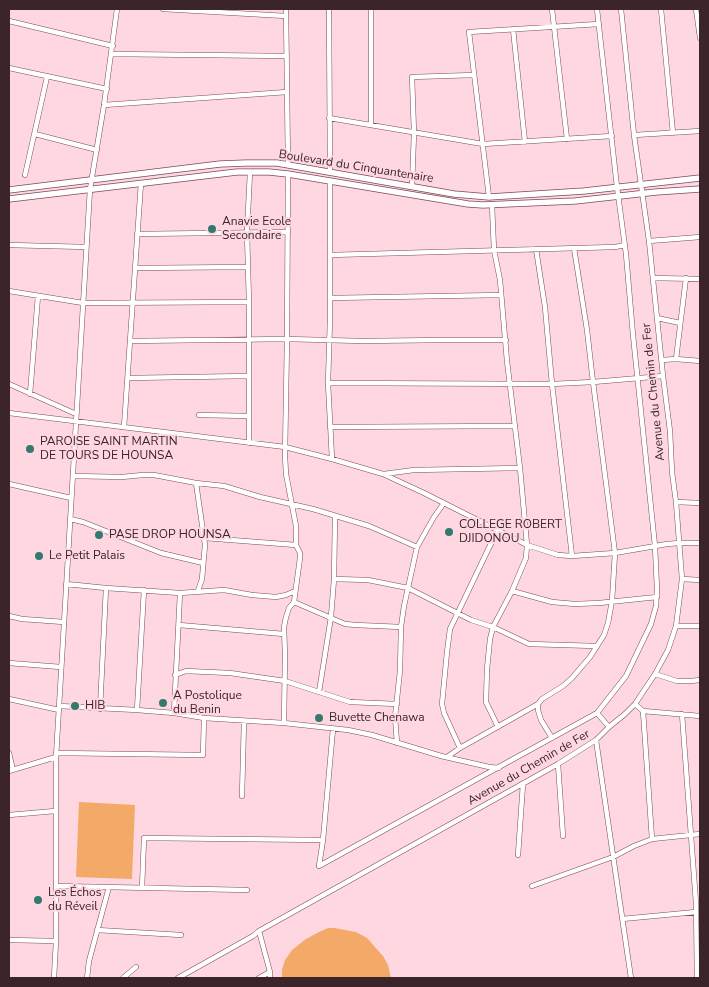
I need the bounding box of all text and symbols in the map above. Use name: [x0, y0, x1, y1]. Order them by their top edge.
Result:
street label: Boulevard du Cinquantenaire: [278, 148, 434, 186]
place label: Anavie Ecole Secondaire: [222, 215, 291, 243]
marker: Anavie Ecole Secondaire: [206, 223, 218, 235]
street label: Avenue du Chemin de Fer: [640, 322, 668, 462]
place label: PAROISE SAINT MARTIN DE TOURS DE HOUNSA: [40, 435, 178, 463]
marker: PAROISE SAINT MARTIN DE TOURS DE HOUNSA: [24, 443, 36, 455]
place label: COLLEGE ROBERT DJIDONOU: [459, 518, 562, 546]
marker: COLLEGE ROBERT DJIDONOU: [443, 526, 455, 538]
place label: PASE DROP HOUNSA: [109, 528, 231, 542]
marker: PASE DROP HOUNSA: [93, 529, 105, 541]
place label: Le Petit Palais: [49, 549, 125, 563]
marker: Le Petit Palais: [33, 550, 45, 562]
place label: A Postolique du Benin: [173, 689, 242, 717]
marker: A Postolique du Benin: [157, 697, 169, 709]
place label: HIB: [85, 699, 105, 713]
marker: HIB: [69, 700, 81, 712]
place label: Buvette Chenawa: [329, 711, 425, 725]
marker: Buvette Chenawa: [313, 712, 325, 724]
street label: Avenue du Chemin de Fer: [465, 727, 593, 809]
place label: Les Échos du Réveil: [48, 886, 101, 914]
marker: Les Échos du Réveil: [32, 894, 44, 906]

